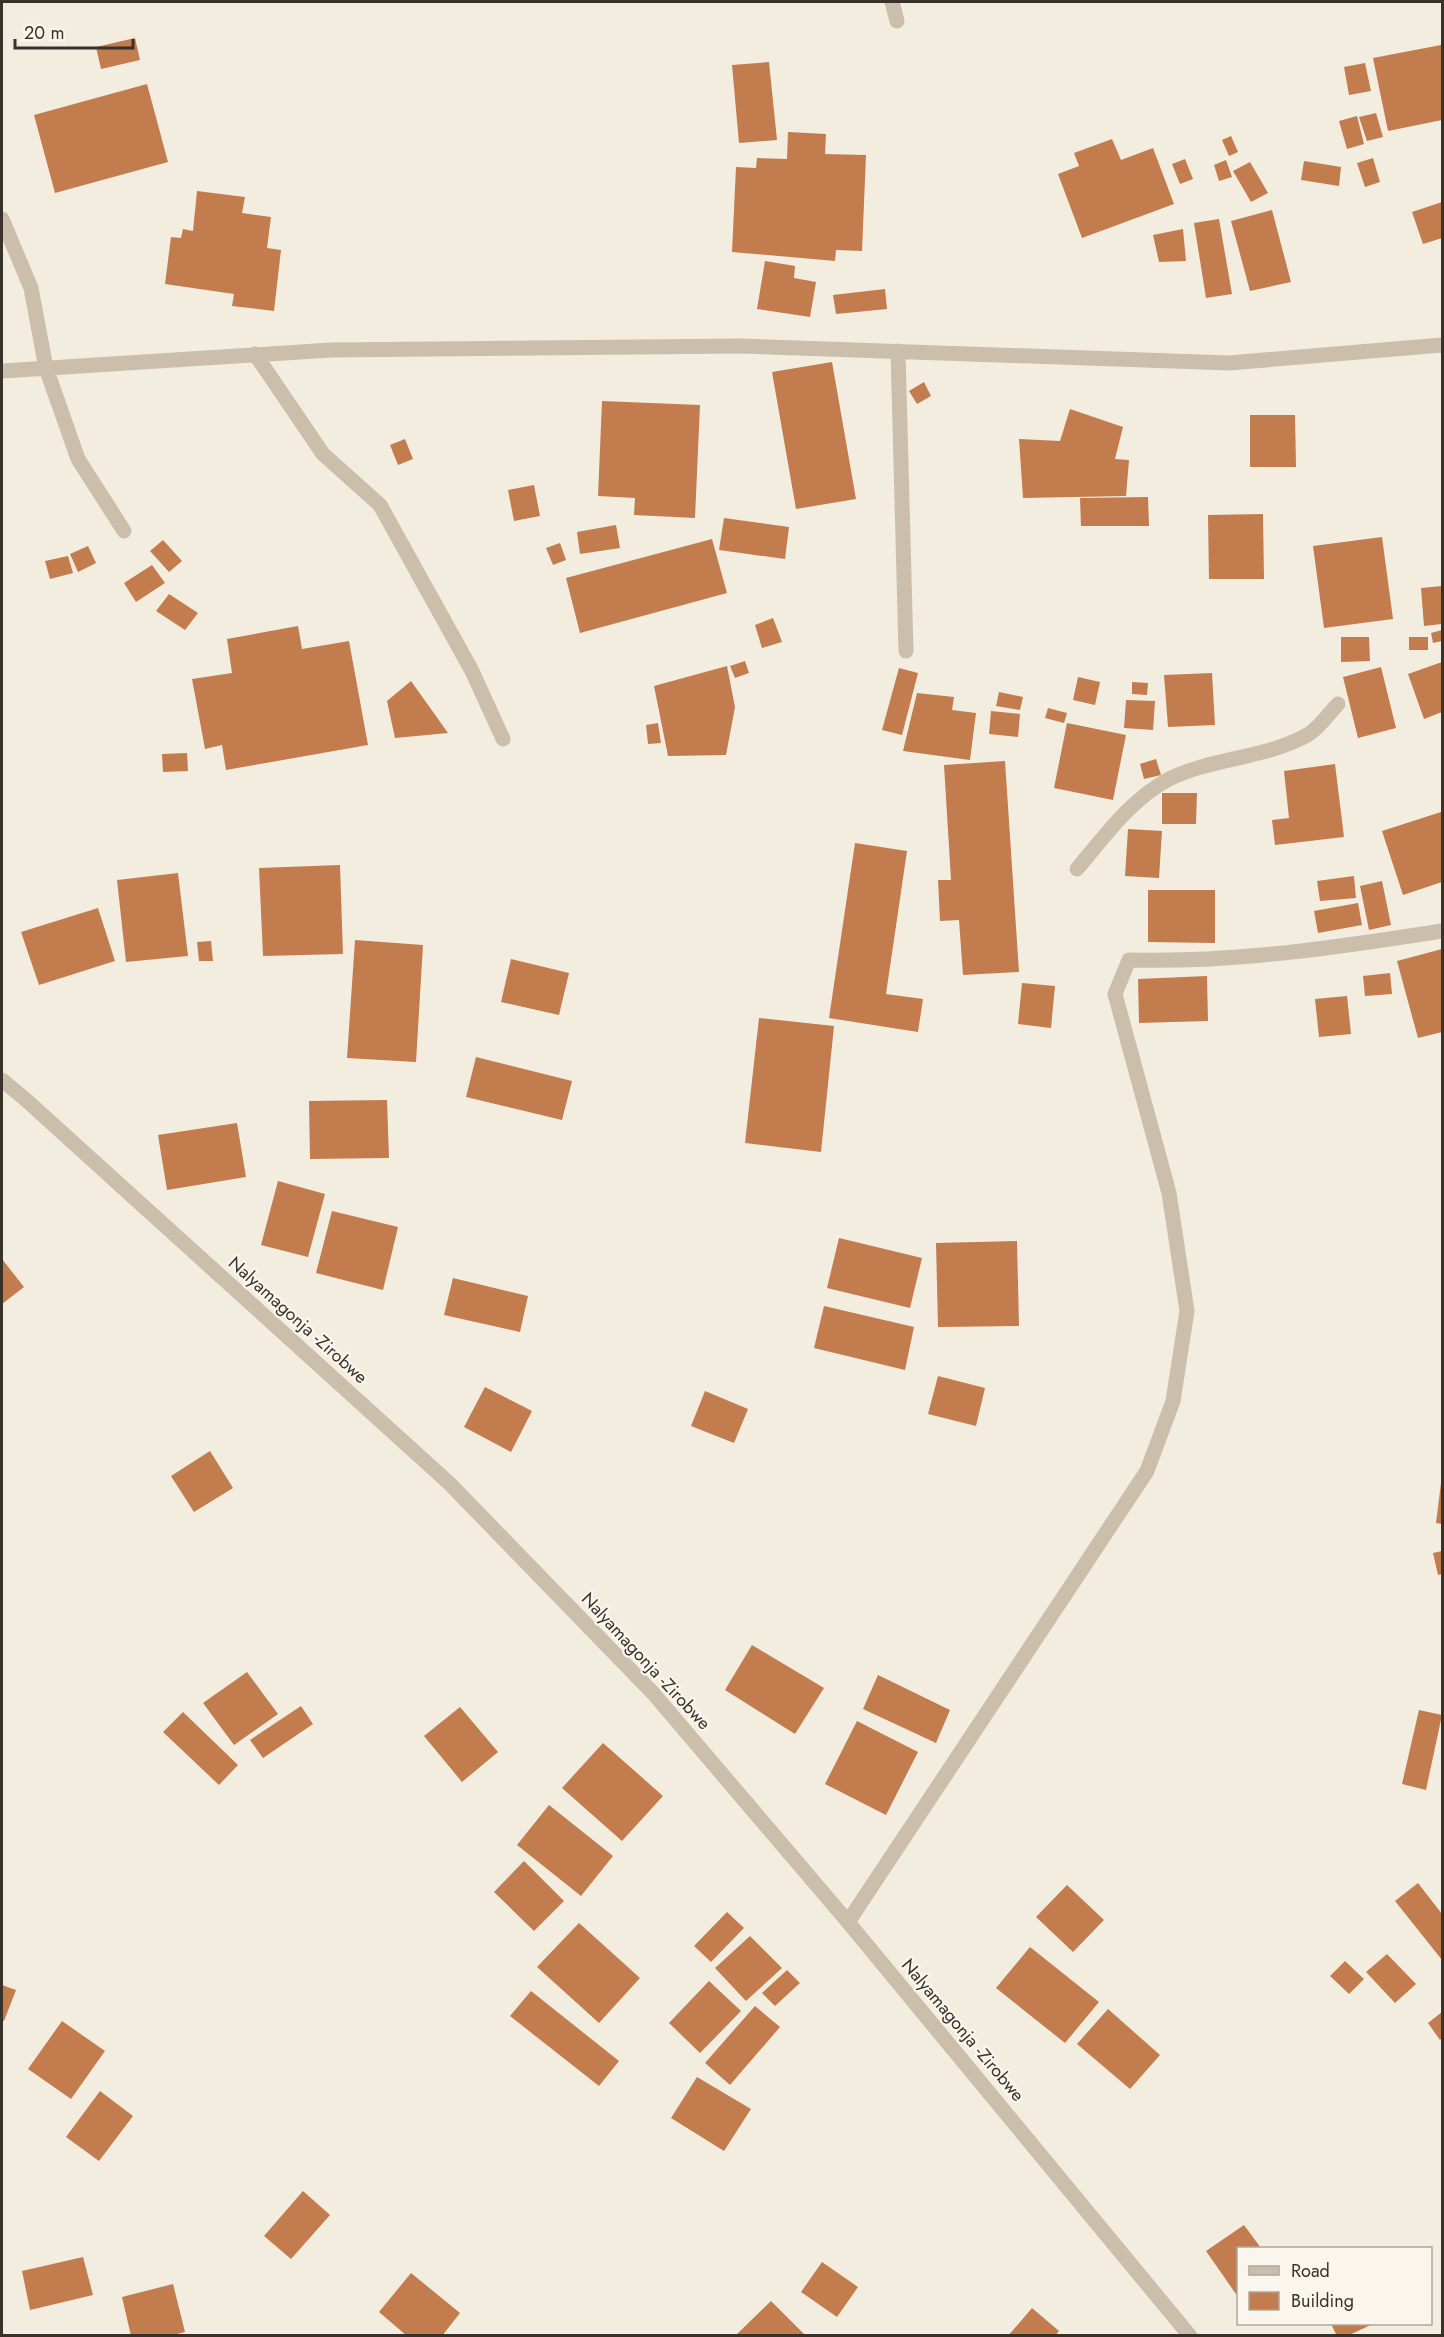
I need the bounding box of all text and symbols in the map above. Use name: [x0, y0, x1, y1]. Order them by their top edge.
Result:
scale bar: [15, 12, 134, 50]
text: 20 m: [24, 20, 64, 46]
street label: Nalyamagonja -Zirobwe: [223, 1250, 373, 1390]
street label: Nalyamagonja -Zirobwe: [575, 1587, 717, 1735]
street label: Nalyamagonja -Zirobwe: [895, 1953, 1031, 2107]
legend: [1237, 2247, 1432, 2325]
text: Road: [1291, 2258, 1330, 2284]
text: Building: [1291, 2288, 1354, 2314]

